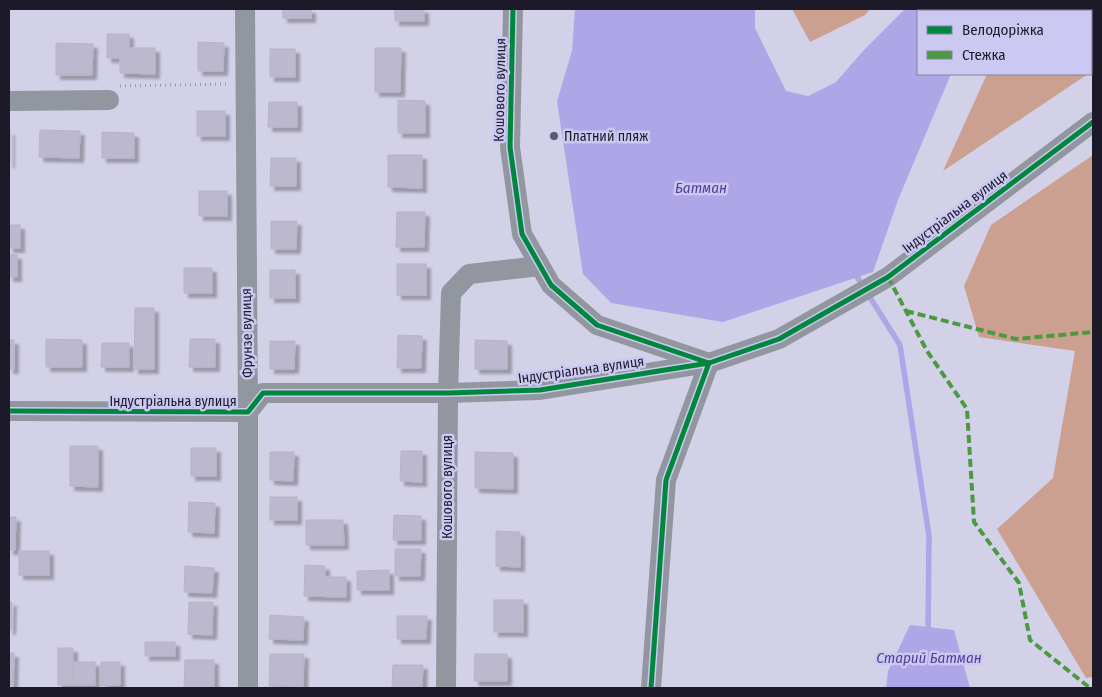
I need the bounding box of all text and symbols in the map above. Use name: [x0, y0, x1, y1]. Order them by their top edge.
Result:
legend: [917, 10, 1092, 75]
text: Велодоріжка: [962, 21, 1044, 39]
street label: Кошового вулиця: [491, 38, 509, 142]
text: Стежка: [962, 46, 1006, 64]
place label: Платний пляж: [564, 128, 648, 145]
marker: Платний пляж: [548, 130, 560, 142]
street label: Індустріальна вулиця: [899, 167, 1011, 257]
water label: Батман: [675, 179, 727, 197]
street label: Фрунзе вулиця: [238, 288, 256, 378]
street label: Індустріальна вулиця: [517, 353, 645, 387]
street label: Індустріальна вулиця: [109, 393, 237, 410]
street label: Кошового вулиця: [439, 435, 456, 539]
water label: Старий Батман: [876, 649, 982, 667]

